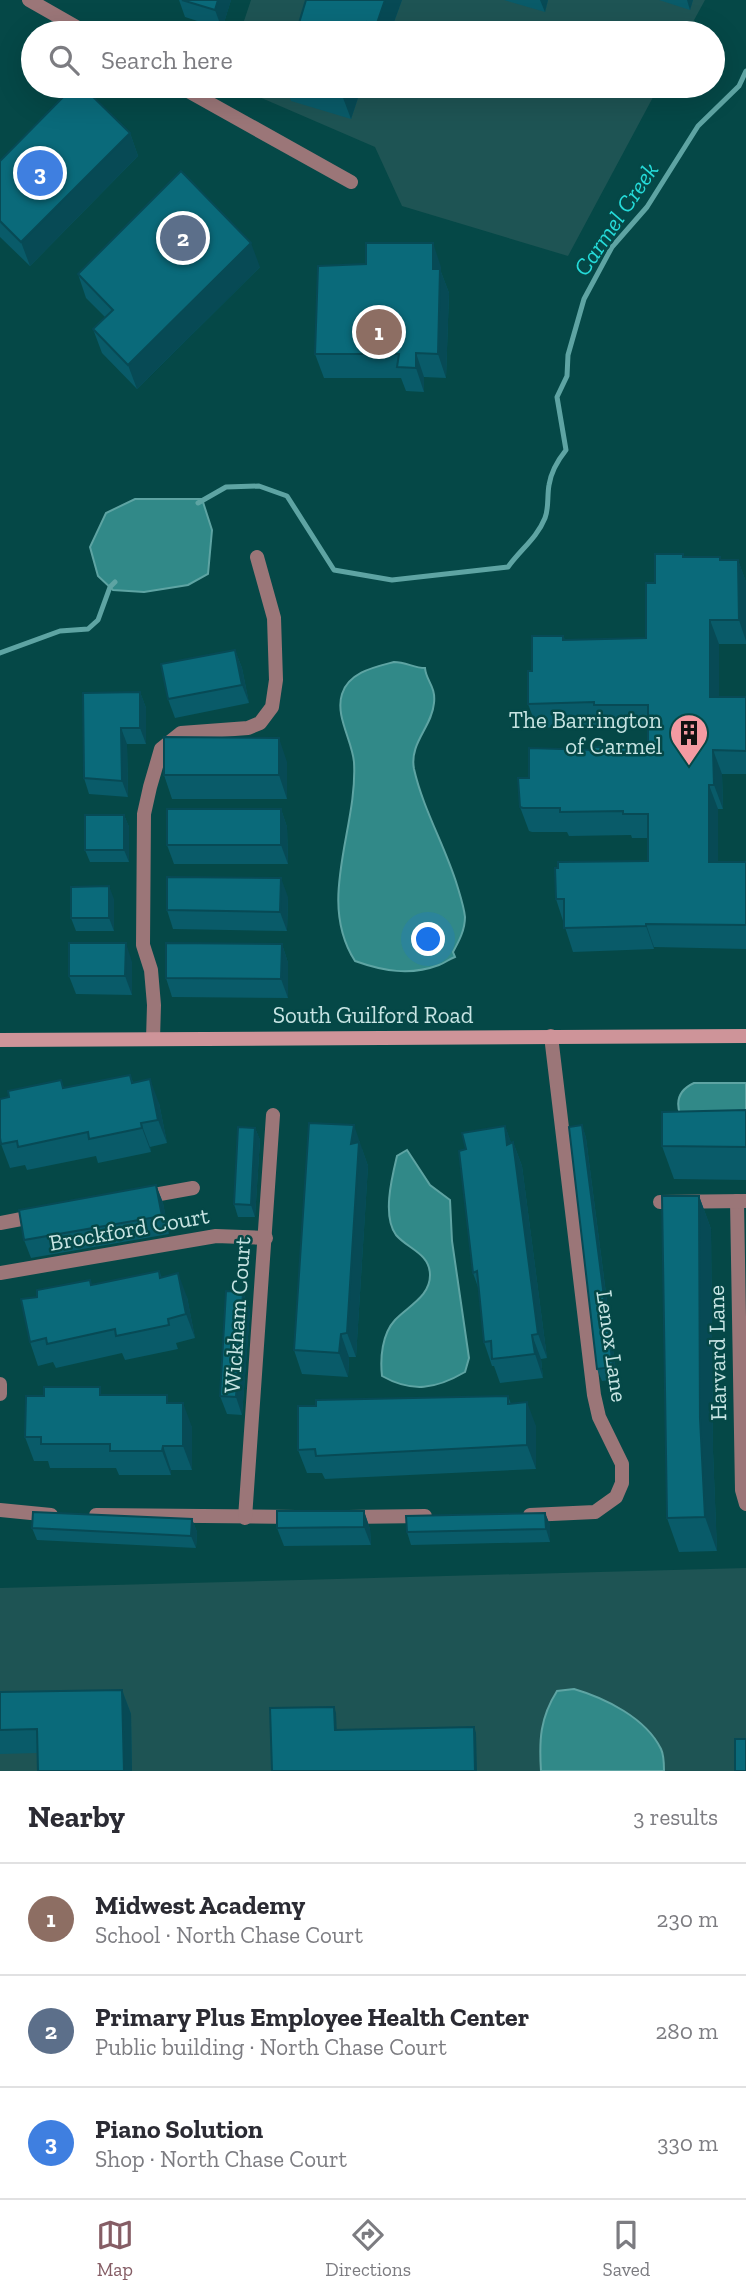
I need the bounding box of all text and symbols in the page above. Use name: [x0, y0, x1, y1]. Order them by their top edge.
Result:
search box: [21, 21, 725, 98]
icon: search: [45, 41, 83, 79]
text: Search here: [101, 44, 233, 76]
pin: 3: [17, 147, 63, 199]
water label: Carmel Creek: [567, 156, 664, 281]
pin: 2: [160, 212, 206, 264]
pin: 1: [356, 306, 402, 358]
place label: The Barrington of Carmel: [509, 706, 662, 760]
building icon: The Barrington of Carmel: [668, 712, 710, 767]
your location: [411, 922, 445, 956]
street label: South Guilford Road: [273, 1001, 474, 1029]
street label: Brockford Court: [47, 1201, 212, 1257]
street label: Wickham Court: [218, 1235, 256, 1394]
street label: Harvard Lane: [702, 1285, 732, 1421]
street label: Lenox Lane: [590, 1288, 634, 1404]
text: Nearby: [28, 1799, 125, 1835]
text: 3 results: [633, 1803, 718, 1831]
text: Midwest Academy: [95, 1889, 305, 1921]
text: 1: [46, 1905, 56, 1933]
text: 230 m: [657, 1905, 718, 1933]
text: School · North Chase Court: [95, 1921, 363, 1949]
text: Primary Plus Employee Health Center: [95, 2001, 529, 2033]
text: 2: [45, 2017, 57, 2045]
text: 280 m: [655, 2017, 718, 2045]
text: Public building · North Chase Court: [95, 2033, 447, 2061]
text: Piano Solution: [95, 2113, 263, 2145]
text: 3: [45, 2129, 57, 2157]
text: 330 m: [657, 2129, 718, 2157]
text: Shop · North Chase Court: [95, 2145, 347, 2173]
tab: Map: [96, 2216, 134, 2281]
tab: Directions: [325, 2216, 411, 2281]
tab: Saved: [603, 2216, 650, 2281]

